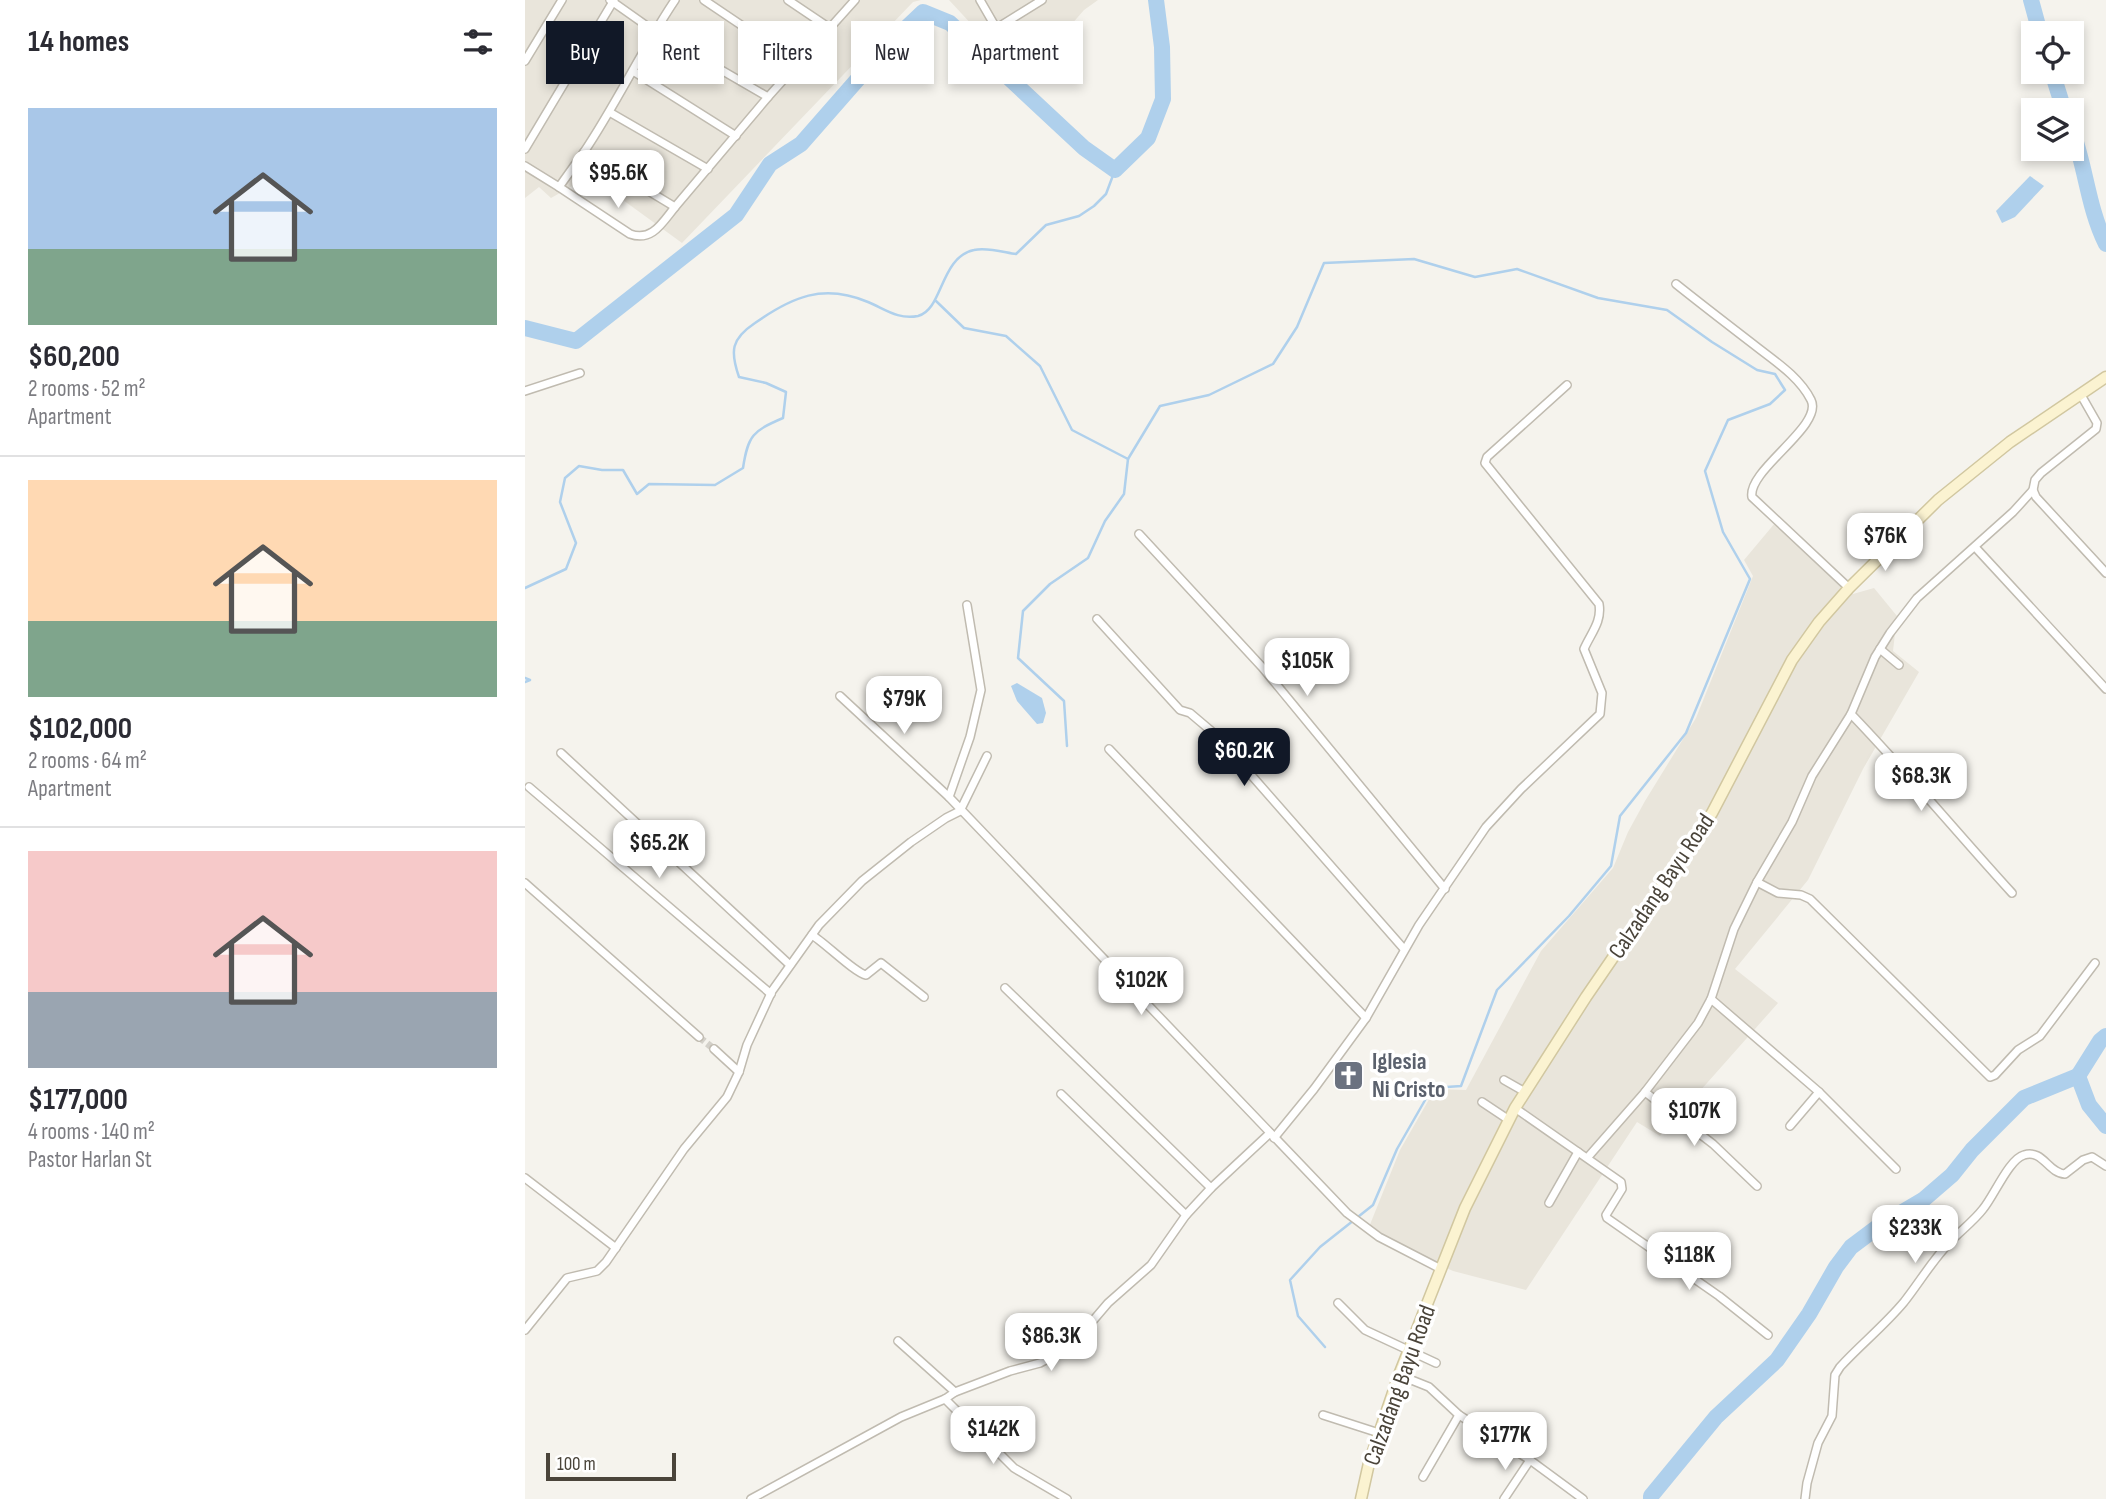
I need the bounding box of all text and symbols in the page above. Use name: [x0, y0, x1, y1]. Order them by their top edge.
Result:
chip: Buy: [546, 21, 624, 84]
chip: Rent: [638, 21, 724, 84]
chip: Filters: [738, 21, 837, 84]
chip: New: [851, 21, 934, 84]
chip: Apartment: [948, 21, 1083, 84]
map controls: [2021, 21, 2084, 161]
button: locate: [2021, 21, 2084, 84]
icon: filters: [459, 23, 497, 61]
text: 14 homes: [28, 24, 129, 60]
button: layers: [2021, 98, 2084, 161]
pin: $95.6K: [561, 150, 675, 210]
icon: home: [200, 154, 326, 280]
text: $95.6K: [588, 159, 648, 187]
text: $60,200: [28, 339, 120, 375]
text: 2 rooms · 52 m²: [28, 375, 146, 403]
text: Apartment: [28, 403, 112, 431]
pin: $76K: [1844, 514, 1926, 573]
text: $76K: [1863, 522, 1907, 550]
icon: home: [200, 526, 326, 652]
pin: $105K: [1258, 638, 1356, 698]
text: $105K: [1280, 647, 1334, 675]
pin: $79K: [863, 676, 945, 736]
text: $79K: [882, 685, 926, 713]
text: $102,000: [28, 711, 132, 747]
pin: $60.2K: [1187, 728, 1301, 788]
text: $60.2K: [1214, 737, 1274, 765]
text: 2 rooms · 64 m²: [28, 747, 147, 775]
pin: $68.3K: [1864, 754, 1978, 813]
text: $68.3K: [1891, 762, 1951, 790]
text: Apartment: [28, 775, 112, 803]
street label: Calzadang Bayu Road: [1602, 808, 1721, 964]
pin: $65.2K: [602, 820, 716, 880]
text: $65.2K: [629, 829, 689, 857]
icon: home: [200, 897, 326, 1023]
pin: $102K: [1092, 958, 1190, 1017]
text: $102K: [1114, 966, 1168, 994]
place label: Iglesia Ni Cristo: [1372, 1047, 1445, 1104]
church icon: Iglesia Ni Cristo: [1332, 1058, 1366, 1092]
text: $177,000: [28, 1082, 128, 1118]
pin: $107K: [1645, 1088, 1743, 1148]
text: $107K: [1667, 1097, 1721, 1125]
text: 4 rooms · 140 m²: [28, 1118, 155, 1146]
text: Pastor Harlan St: [28, 1146, 152, 1174]
pin: $233K: [1866, 1206, 1964, 1265]
text: $233K: [1888, 1214, 1942, 1242]
pin: $118K: [1640, 1232, 1738, 1292]
text: $118K: [1663, 1241, 1715, 1269]
street label: Calzadang Bayu Road: [1357, 1301, 1442, 1469]
pin: $86.3K: [994, 1314, 1108, 1373]
text: $86.3K: [1021, 1322, 1081, 1350]
pin: $142K: [944, 1406, 1042, 1466]
pin: $177K: [1456, 1412, 1554, 1472]
text: $142K: [966, 1415, 1020, 1443]
text: $177K: [1479, 1421, 1531, 1449]
scale bar: [546, 1450, 675, 1482]
text: 100 m: [557, 1453, 596, 1476]

